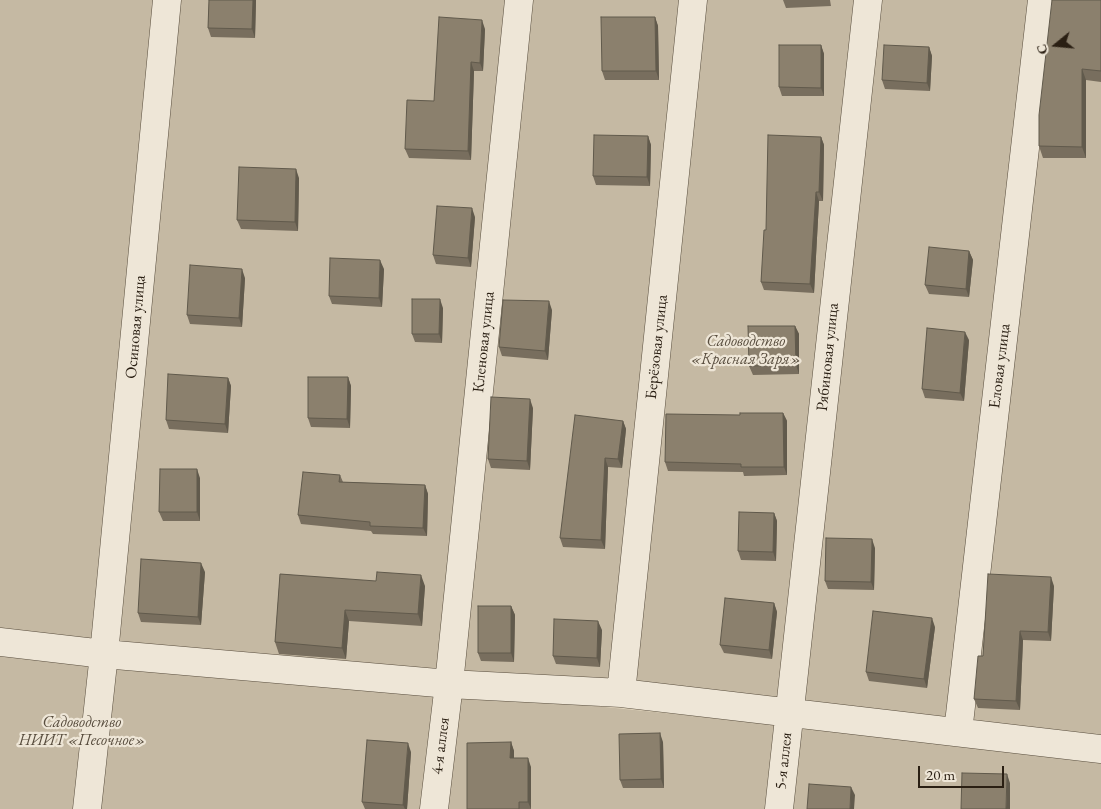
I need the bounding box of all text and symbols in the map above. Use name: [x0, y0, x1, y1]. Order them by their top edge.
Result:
north arrow: [1031, 20, 1081, 70]
text: С: [1032, 42, 1052, 57]
street label: Осиновая улица: [122, 274, 150, 380]
street label: Кленовая улица: [469, 290, 499, 394]
street label: Берёзовая улица: [642, 294, 672, 400]
street label: Рябиновая улица: [813, 302, 843, 412]
street label: Еловая улица: [985, 322, 1015, 410]
park label: Садоводство «Красная Заря»: [691, 332, 801, 370]
park label: Садоводство НИИТ «Песочное»: [19, 713, 145, 751]
street label: 4-я аллея: [428, 716, 454, 776]
street label: 5-я аллея: [771, 731, 797, 791]
scale bar: [921, 756, 1007, 788]
text: 20 m: [926, 765, 955, 784]

